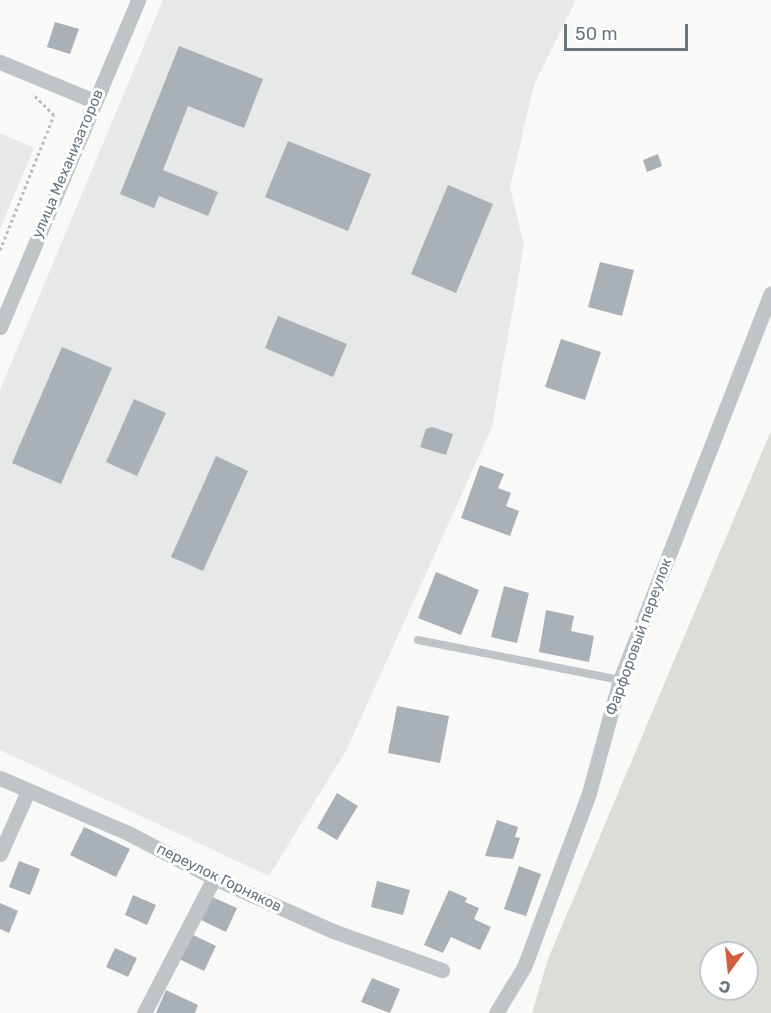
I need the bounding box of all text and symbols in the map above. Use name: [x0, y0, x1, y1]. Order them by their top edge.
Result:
scale bar: [567, 12, 692, 50]
text: 50 m: [575, 23, 618, 45]
street label: улица Механизаторов: [28, 87, 108, 241]
street label: Фарфоровый переулок: [602, 556, 676, 718]
street label: переулок Горняков: [154, 840, 284, 916]
north arrow: [699, 941, 759, 1001]
text: С: [717, 976, 733, 998]

